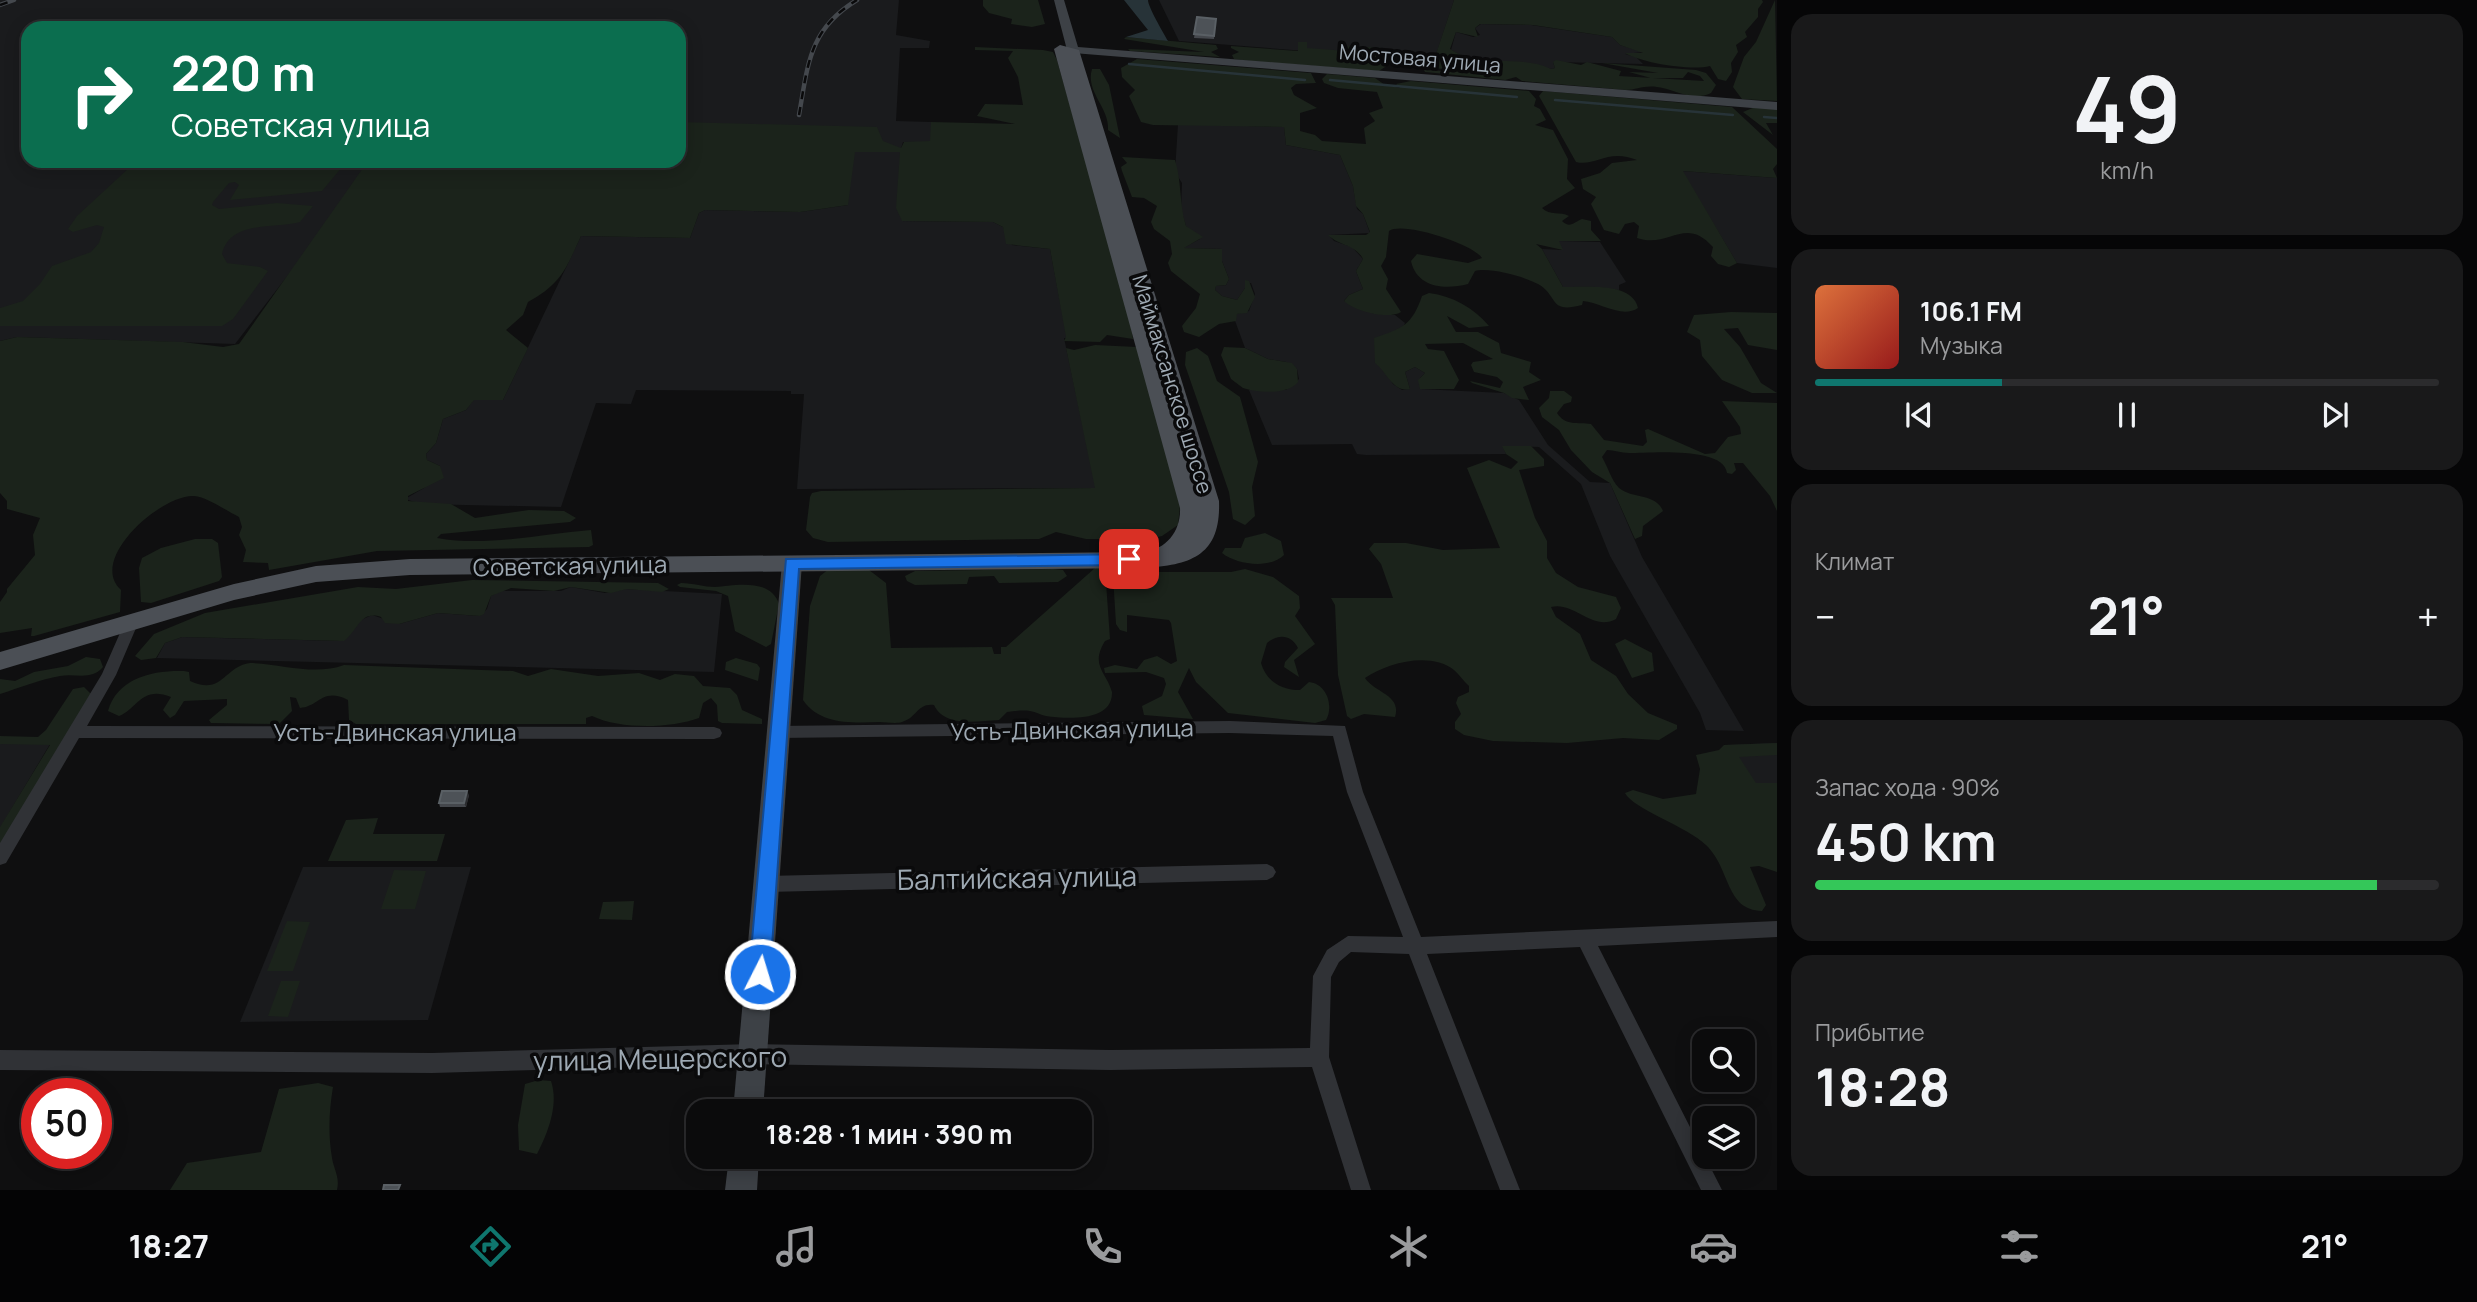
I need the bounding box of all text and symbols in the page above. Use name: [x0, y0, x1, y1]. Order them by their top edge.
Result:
street label: Мостовая улица: [1338, 37, 1502, 79]
text: 220 m: [171, 39, 315, 106]
text: 49: [2072, 46, 2182, 170]
icon: right: [56, 49, 147, 140]
text: Советская улица: [171, 103, 430, 147]
text: km/h: [2100, 154, 2154, 186]
street label: Маймаксанское шоссе: [1126, 271, 1220, 497]
text: 106.1 FM: [1920, 293, 2022, 329]
text: Музыка: [1920, 329, 2003, 361]
icon: previous: [1900, 396, 1938, 434]
icon: pause: [2108, 396, 2146, 434]
icon: next: [2316, 396, 2354, 434]
pin: [1099, 529, 1159, 589]
icon: arrive: [1110, 540, 1148, 578]
text: Климат: [1815, 545, 1894, 577]
street label: Советская улица: [473, 547, 667, 583]
text: 21°: [2088, 580, 2165, 651]
text: −: [1815, 590, 1836, 642]
text: +: [2417, 590, 2439, 642]
street label: Усть-Двинская улица: [950, 710, 1194, 748]
street label: Усть-Двинская улица: [273, 715, 517, 748]
text: Запас хода · 90%: [1815, 771, 2000, 803]
text: 450 km: [1815, 806, 1996, 877]
street label: Балтийская улица: [897, 856, 1137, 898]
position arrow: [723, 937, 797, 1011]
text: Прибытие: [1815, 1016, 1925, 1048]
map controls: [1692, 1029, 1755, 1169]
button: search: [1692, 1029, 1755, 1092]
street label: улица Мещерского: [533, 1037, 787, 1079]
text: 18:28: [1815, 1051, 1950, 1122]
speed limit sign: 50: [21, 1078, 112, 1169]
button: layers: [1692, 1106, 1755, 1169]
text: 18:28 · 1 мин · 390 m: [766, 1116, 1012, 1152]
icon: directions: [466, 1222, 515, 1271]
icon: music: [772, 1222, 821, 1271]
icon: phone: [1078, 1222, 1127, 1271]
icon: climate: [1384, 1222, 1433, 1271]
icon: car: [1689, 1222, 1738, 1271]
icon: filters: [1995, 1222, 2044, 1271]
text: 18:27: [128, 1224, 209, 1268]
text: 21°: [2301, 1224, 2349, 1268]

